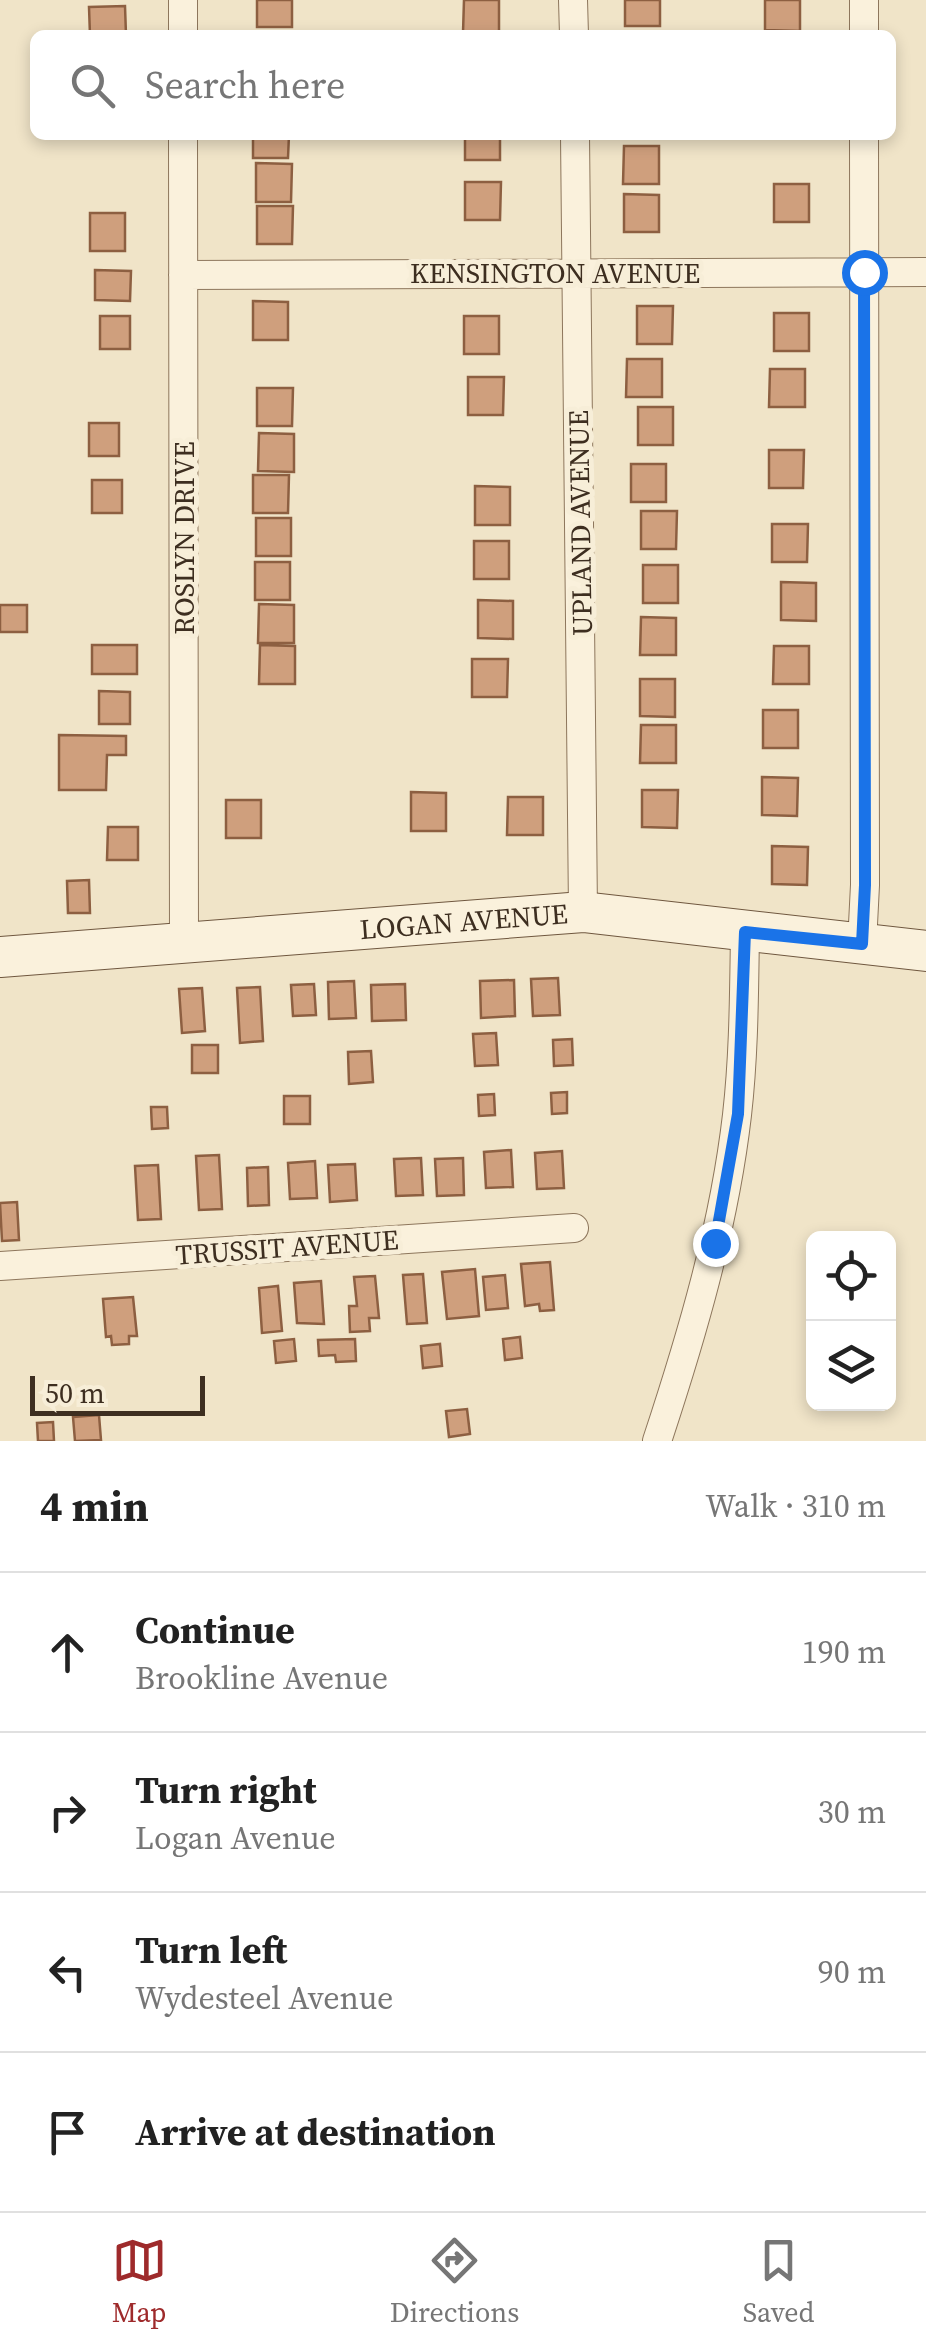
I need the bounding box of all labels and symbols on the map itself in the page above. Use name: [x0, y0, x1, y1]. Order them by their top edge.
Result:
route start: [842, 250, 888, 296]
street label: KENSINGTON AVENUE: [410, 254, 700, 292]
street label: UPLAND AVENUE: [559, 410, 601, 636]
street label: ROSLYN DRIVE: [165, 441, 203, 635]
street label: LOGAN AVENUE: [358, 894, 569, 948]
street label: TRUSSIT AVENUE: [174, 1220, 400, 1274]
route end: [693, 1221, 739, 1267]
scale bar: [30, 1371, 205, 1416]

